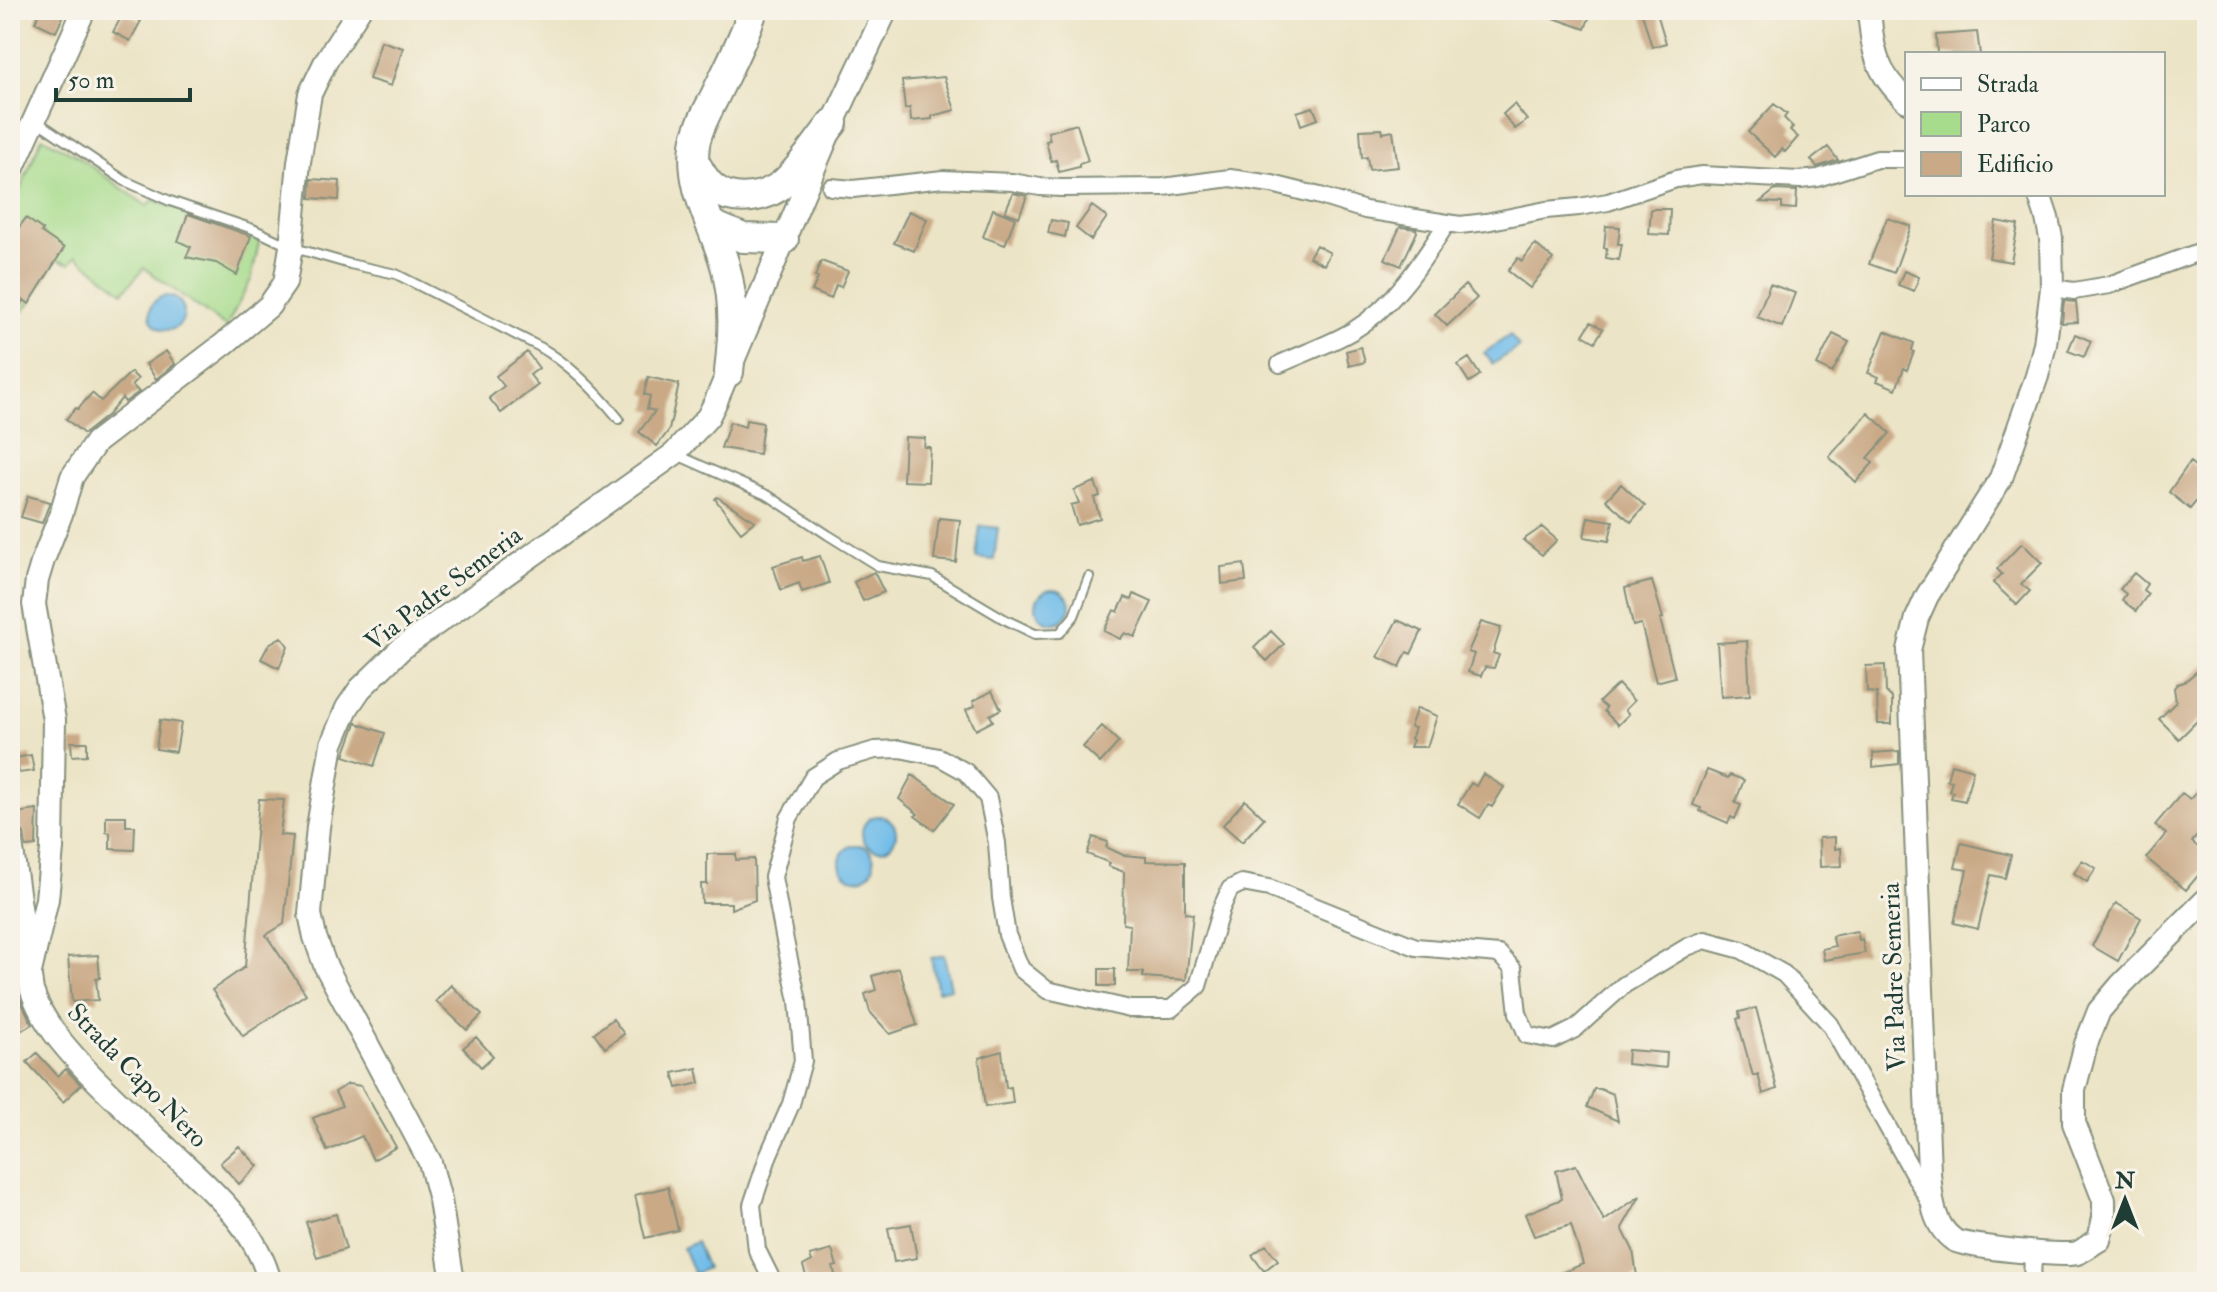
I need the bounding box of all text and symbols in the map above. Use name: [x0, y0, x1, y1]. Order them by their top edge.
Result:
scale bar: [56, 52, 190, 102]
legend: [1905, 52, 2165, 196]
text: 50 m: [68, 65, 115, 96]
text: Strada: [1977, 69, 2040, 100]
text: Parco: [1977, 109, 2030, 140]
text: Edificio: [1977, 149, 2053, 180]
street label: Via Padre Semeria: [359, 519, 529, 658]
street label: Via Padre Semeria: [1875, 882, 1913, 1072]
street label: Strada Capo Nero: [60, 997, 214, 1155]
north arrow: [2085, 1160, 2165, 1240]
text: N: [2114, 1167, 2135, 1195]

